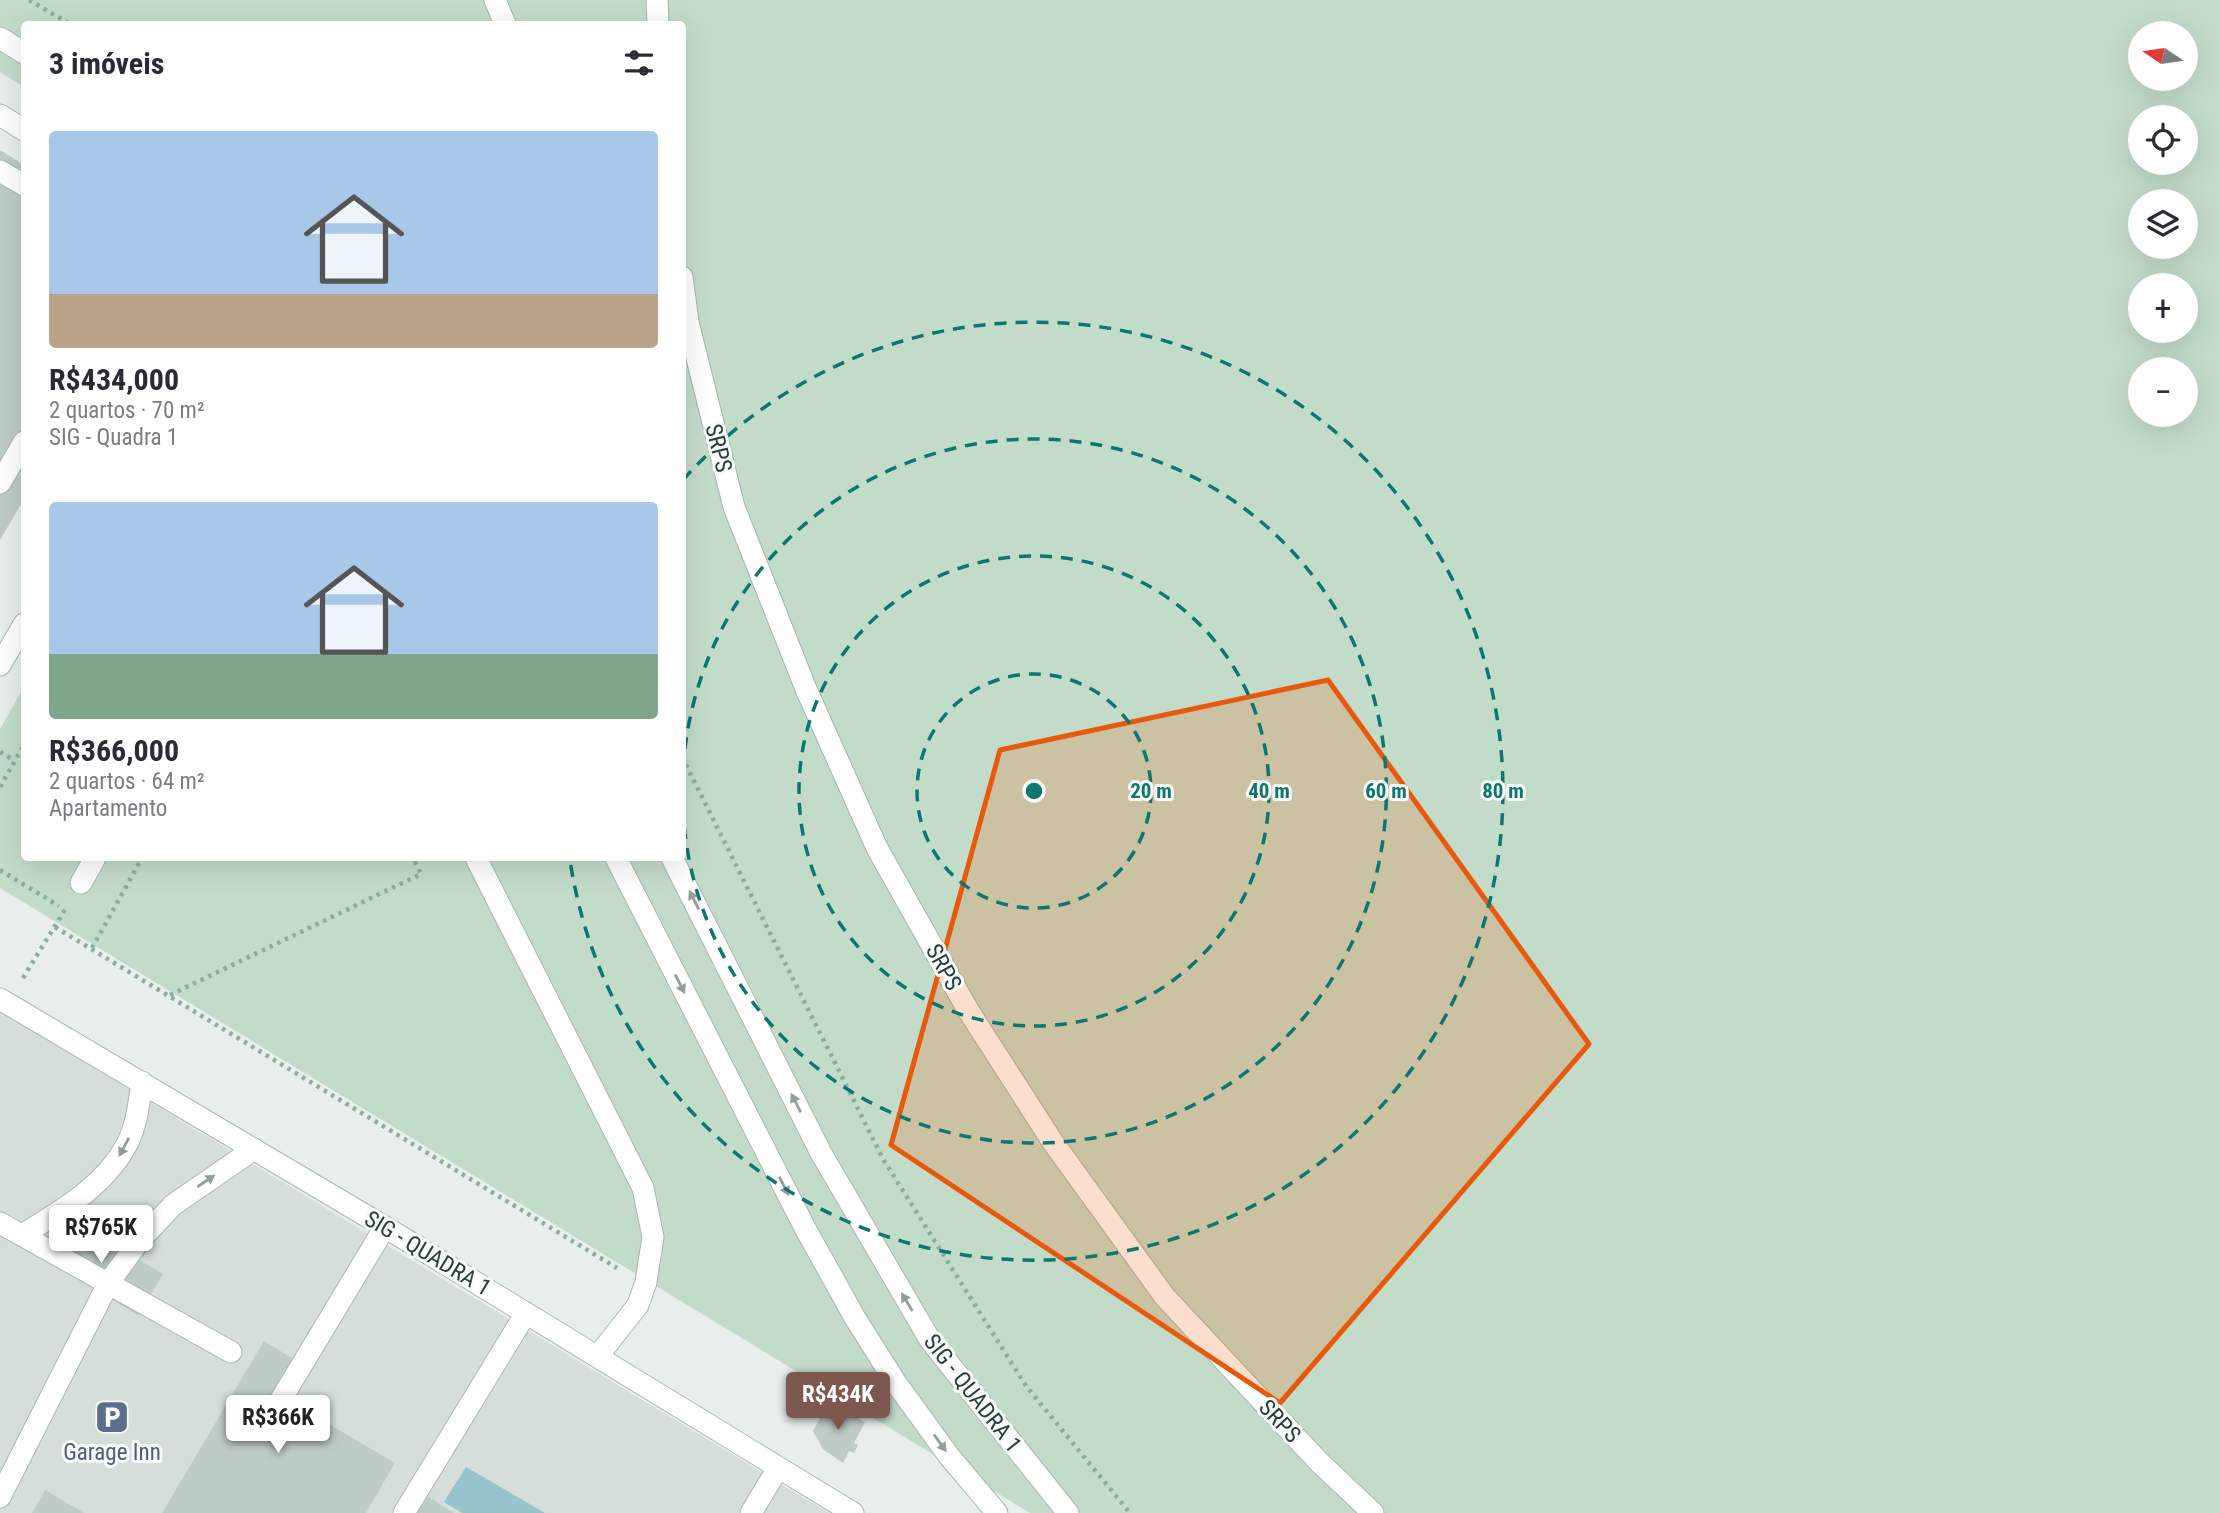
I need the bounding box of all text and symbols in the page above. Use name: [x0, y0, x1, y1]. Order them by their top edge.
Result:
north arrow: [2128, 21, 2198, 91]
map controls: [2128, 21, 2198, 427]
icon: filters: [620, 44, 658, 82]
text: 3 imóveis: [49, 46, 164, 81]
button: locate: [2128, 105, 2198, 175]
icon: home: [291, 176, 417, 302]
button: layers: [2128, 189, 2198, 259]
button: +: [2128, 273, 2198, 343]
button: −: [2128, 357, 2198, 427]
text: R$434,000: [49, 362, 179, 397]
text: 2 quartos · 70 m²: [49, 397, 205, 424]
street label: SRPS: [700, 421, 738, 475]
text: SIG - Quadra 1: [49, 424, 178, 451]
icon: home: [291, 547, 417, 673]
text: R$366,000: [49, 733, 179, 768]
text: 2 quartos · 64 m²: [49, 768, 205, 795]
centre of rings: [1022, 779, 1046, 803]
text: 20 m: [1130, 779, 1172, 803]
text: 40 m: [1248, 779, 1290, 803]
text: 60 m: [1365, 779, 1407, 803]
text: 80 m: [1482, 779, 1524, 803]
text: Apartamento: [49, 795, 167, 822]
one-way arrow: [688, 890, 700, 910]
street label: SRPS: [920, 939, 967, 995]
one-way arrow: [675, 974, 686, 994]
one-way arrow: [791, 1093, 803, 1113]
one-way arrow: [118, 1137, 130, 1157]
one-way arrow: [197, 1175, 216, 1188]
one-way arrow: [777, 1177, 789, 1197]
street label: SIG - QUADRA 1: [360, 1205, 496, 1302]
pin: R$765K: [44, 1206, 158, 1265]
text: R$765K: [65, 1214, 137, 1241]
one-way arrow: [901, 1293, 913, 1312]
street label: SIG - QUADRA 1: [918, 1329, 1027, 1458]
pin: R$434K: [781, 1372, 895, 1432]
text: R$434K: [802, 1381, 874, 1408]
street label: SRPS: [1253, 1394, 1306, 1448]
pin: R$366K: [221, 1396, 335, 1455]
parking icon: Garage Inn: [93, 1398, 131, 1436]
text: R$366K: [242, 1404, 314, 1431]
one-way arrow: [933, 1434, 947, 1452]
place label: Garage Inn: [63, 1439, 161, 1466]

